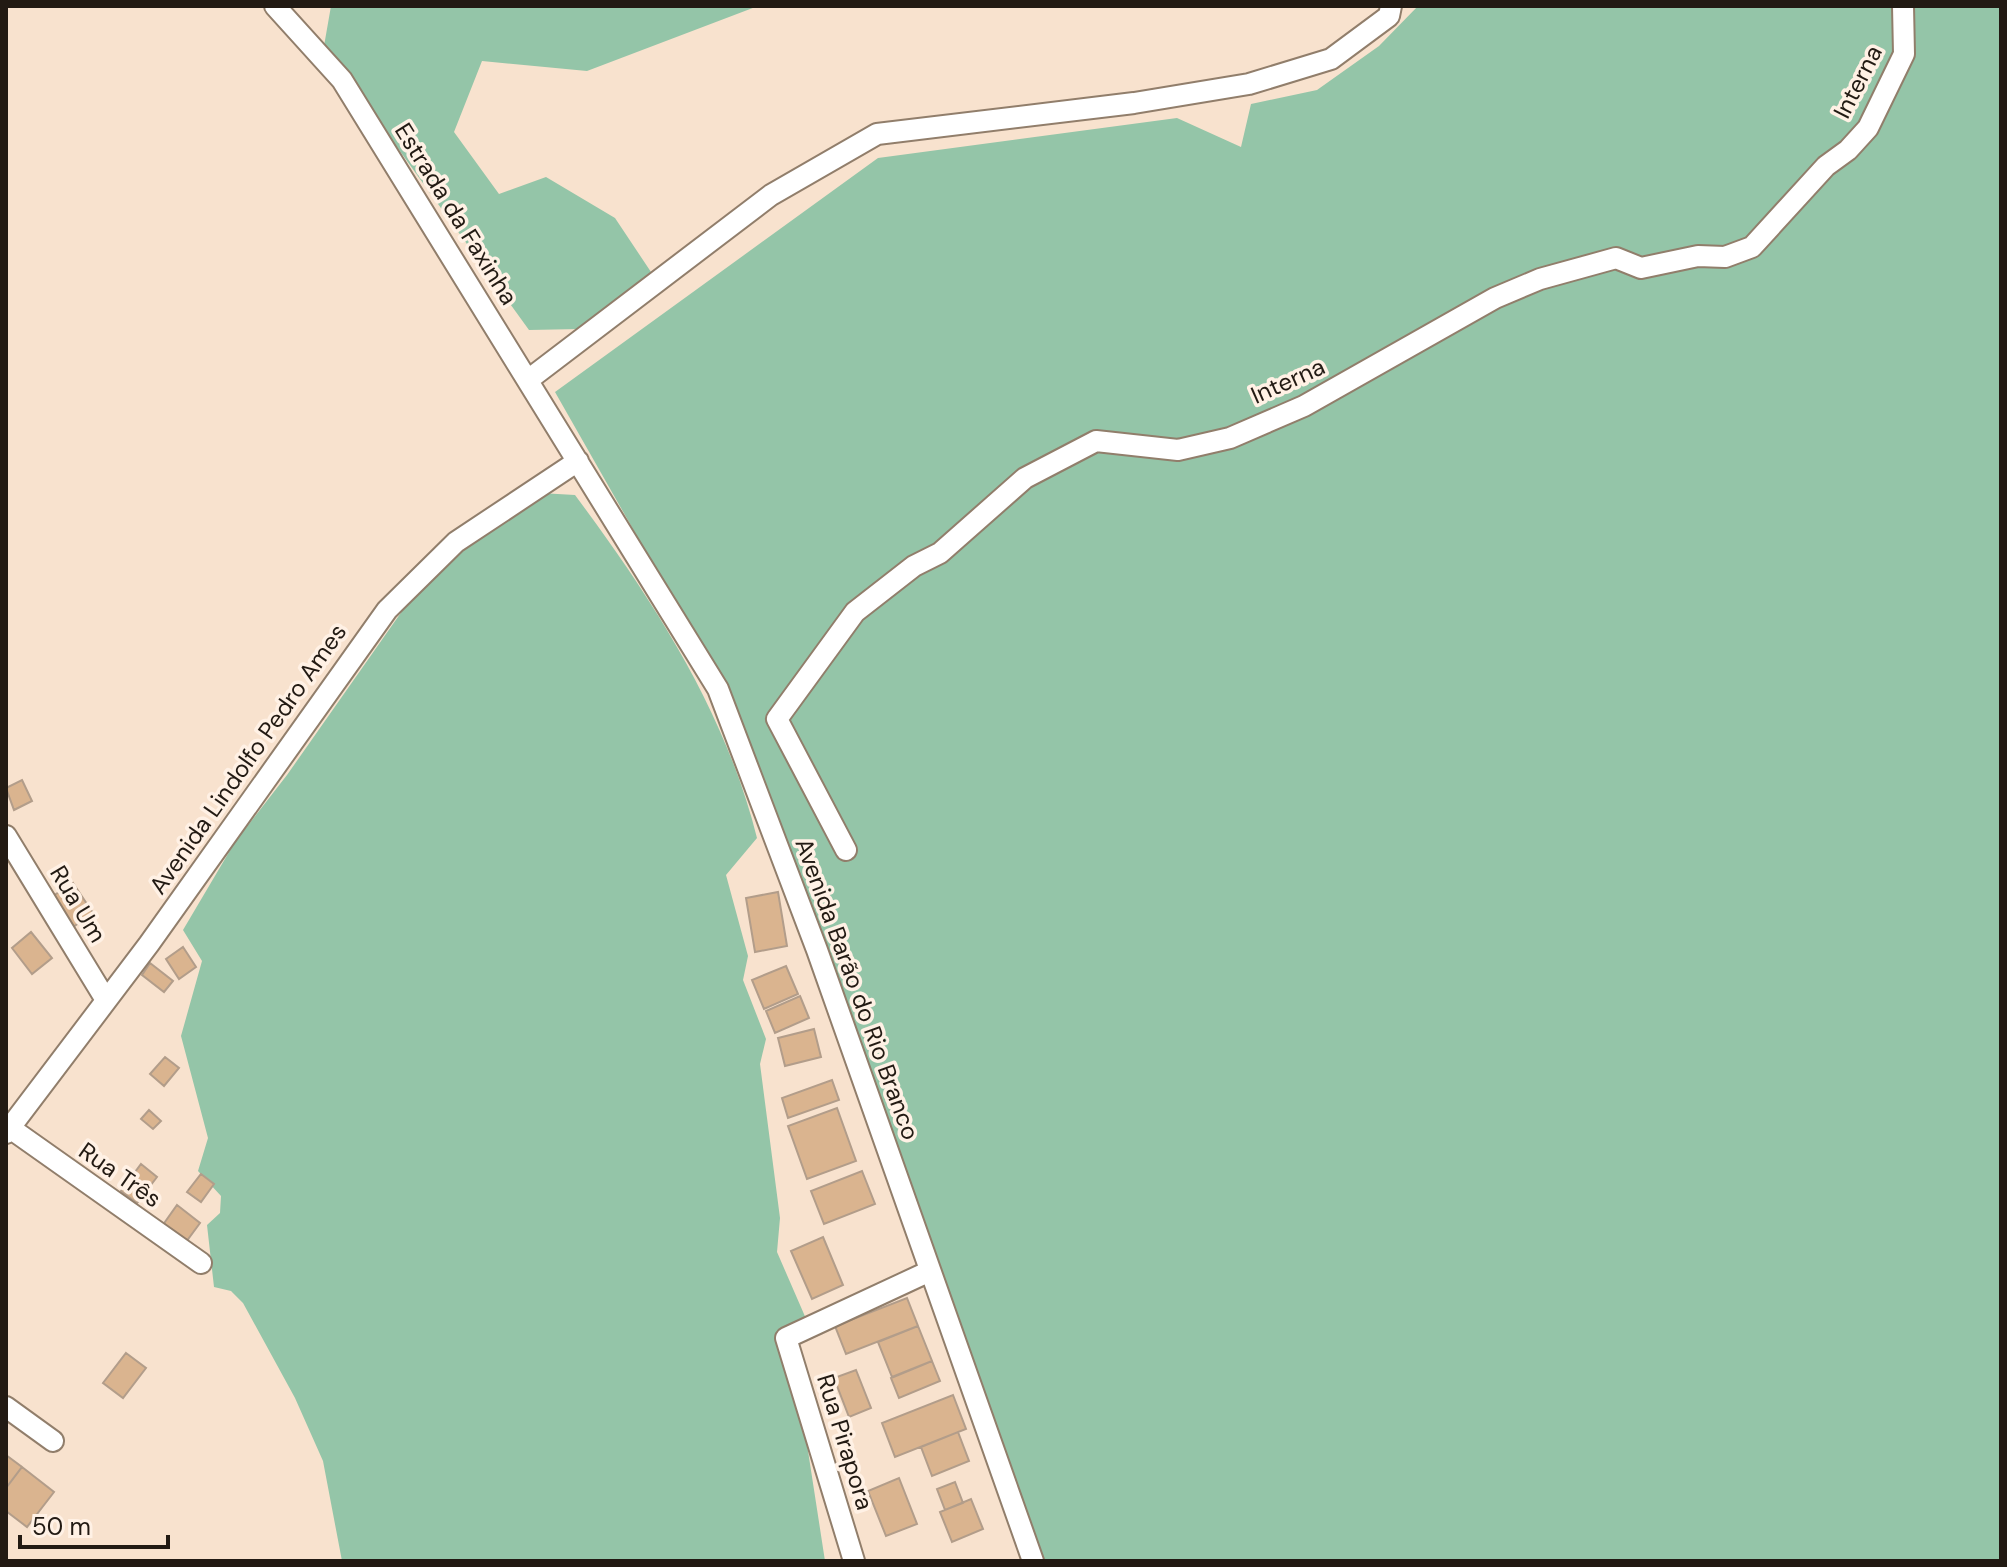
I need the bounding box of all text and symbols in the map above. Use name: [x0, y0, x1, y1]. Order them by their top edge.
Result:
street label: Interna: [1826, 40, 1889, 123]
street label: Estrada da Faxinha: [388, 117, 525, 310]
street label: Interna: [1246, 351, 1330, 411]
street label: Avenida Lindolfo Pedro Ames: [142, 617, 353, 900]
street label: Avenida Barão do Rio Branco: [788, 834, 927, 1144]
street label: Rua Um: [43, 860, 113, 948]
street label: Rua Três: [73, 1135, 168, 1214]
street label: Rua Pirapora: [810, 1370, 881, 1513]
scale bar: [20, 1499, 168, 1549]
text: 50 m: [32, 1511, 91, 1542]

